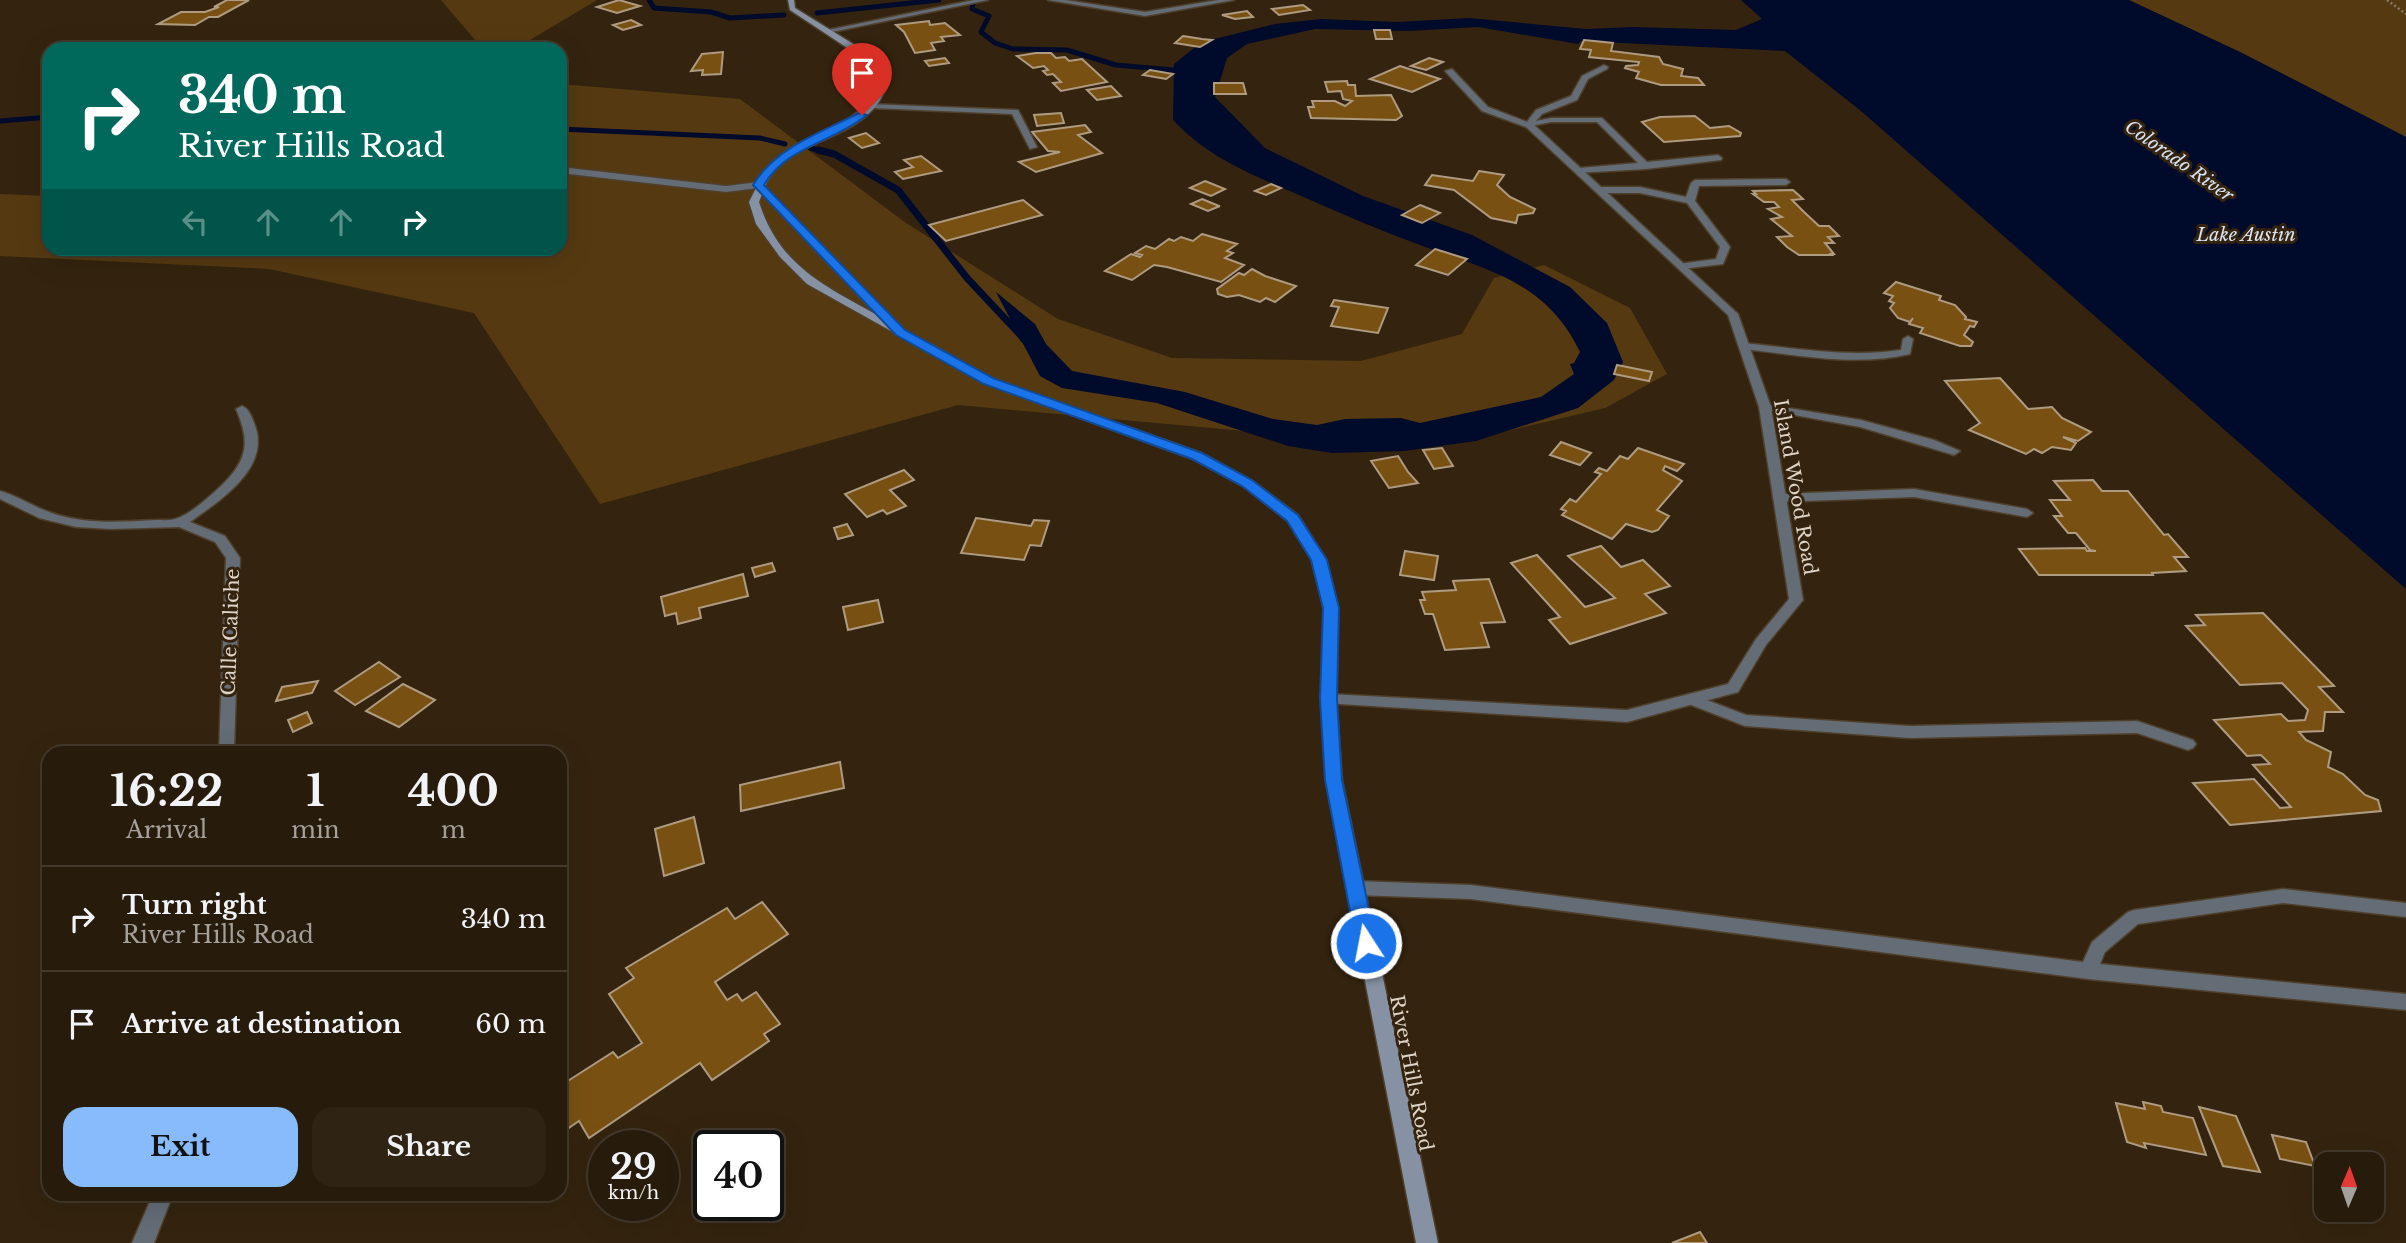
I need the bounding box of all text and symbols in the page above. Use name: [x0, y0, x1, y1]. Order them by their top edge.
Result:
pin: [832, 43, 892, 115]
icon: arrive: [843, 54, 881, 92]
text: 340 m: [178, 65, 346, 126]
icon: right: [63, 70, 154, 161]
water label: Colorado River: [2121, 115, 2238, 207]
text: River Hills Road: [178, 126, 445, 166]
icon: left: [176, 203, 214, 241]
icon: ahead: [249, 203, 287, 241]
icon: ahead: [322, 203, 360, 241]
icon: right: [395, 203, 433, 241]
water label: Lake Austin: [2196, 224, 2295, 246]
street label: Island Wood Road: [1769, 397, 1822, 577]
street label: Calle Caliche: [217, 568, 244, 696]
text: 16:22: [110, 765, 223, 817]
text: 1: [306, 765, 325, 817]
text: 400: [408, 765, 499, 817]
text: Arrival: [126, 816, 207, 844]
text: min: [291, 816, 340, 844]
text: m: [441, 816, 466, 844]
text: Turn right: [122, 889, 267, 921]
icon: right: [63, 900, 101, 938]
text: 340 m: [461, 903, 546, 935]
position arrow: [1329, 906, 1403, 980]
text: River Hills Road: [122, 921, 314, 949]
street label: River Hills Road: [1385, 993, 1438, 1153]
icon: arrive: [63, 1005, 101, 1043]
text: Arrive at destination: [122, 1008, 402, 1040]
text: 60 m: [475, 1008, 546, 1040]
button: Exit: [63, 1107, 298, 1187]
button: Share: [312, 1107, 546, 1187]
speed limit sign: 40: [693, 1130, 784, 1221]
text: 29: [610, 1145, 657, 1188]
north arrow: [2314, 1152, 2384, 1222]
map controls: [2314, 1152, 2384, 1222]
text: km/h: [608, 1182, 659, 1204]

